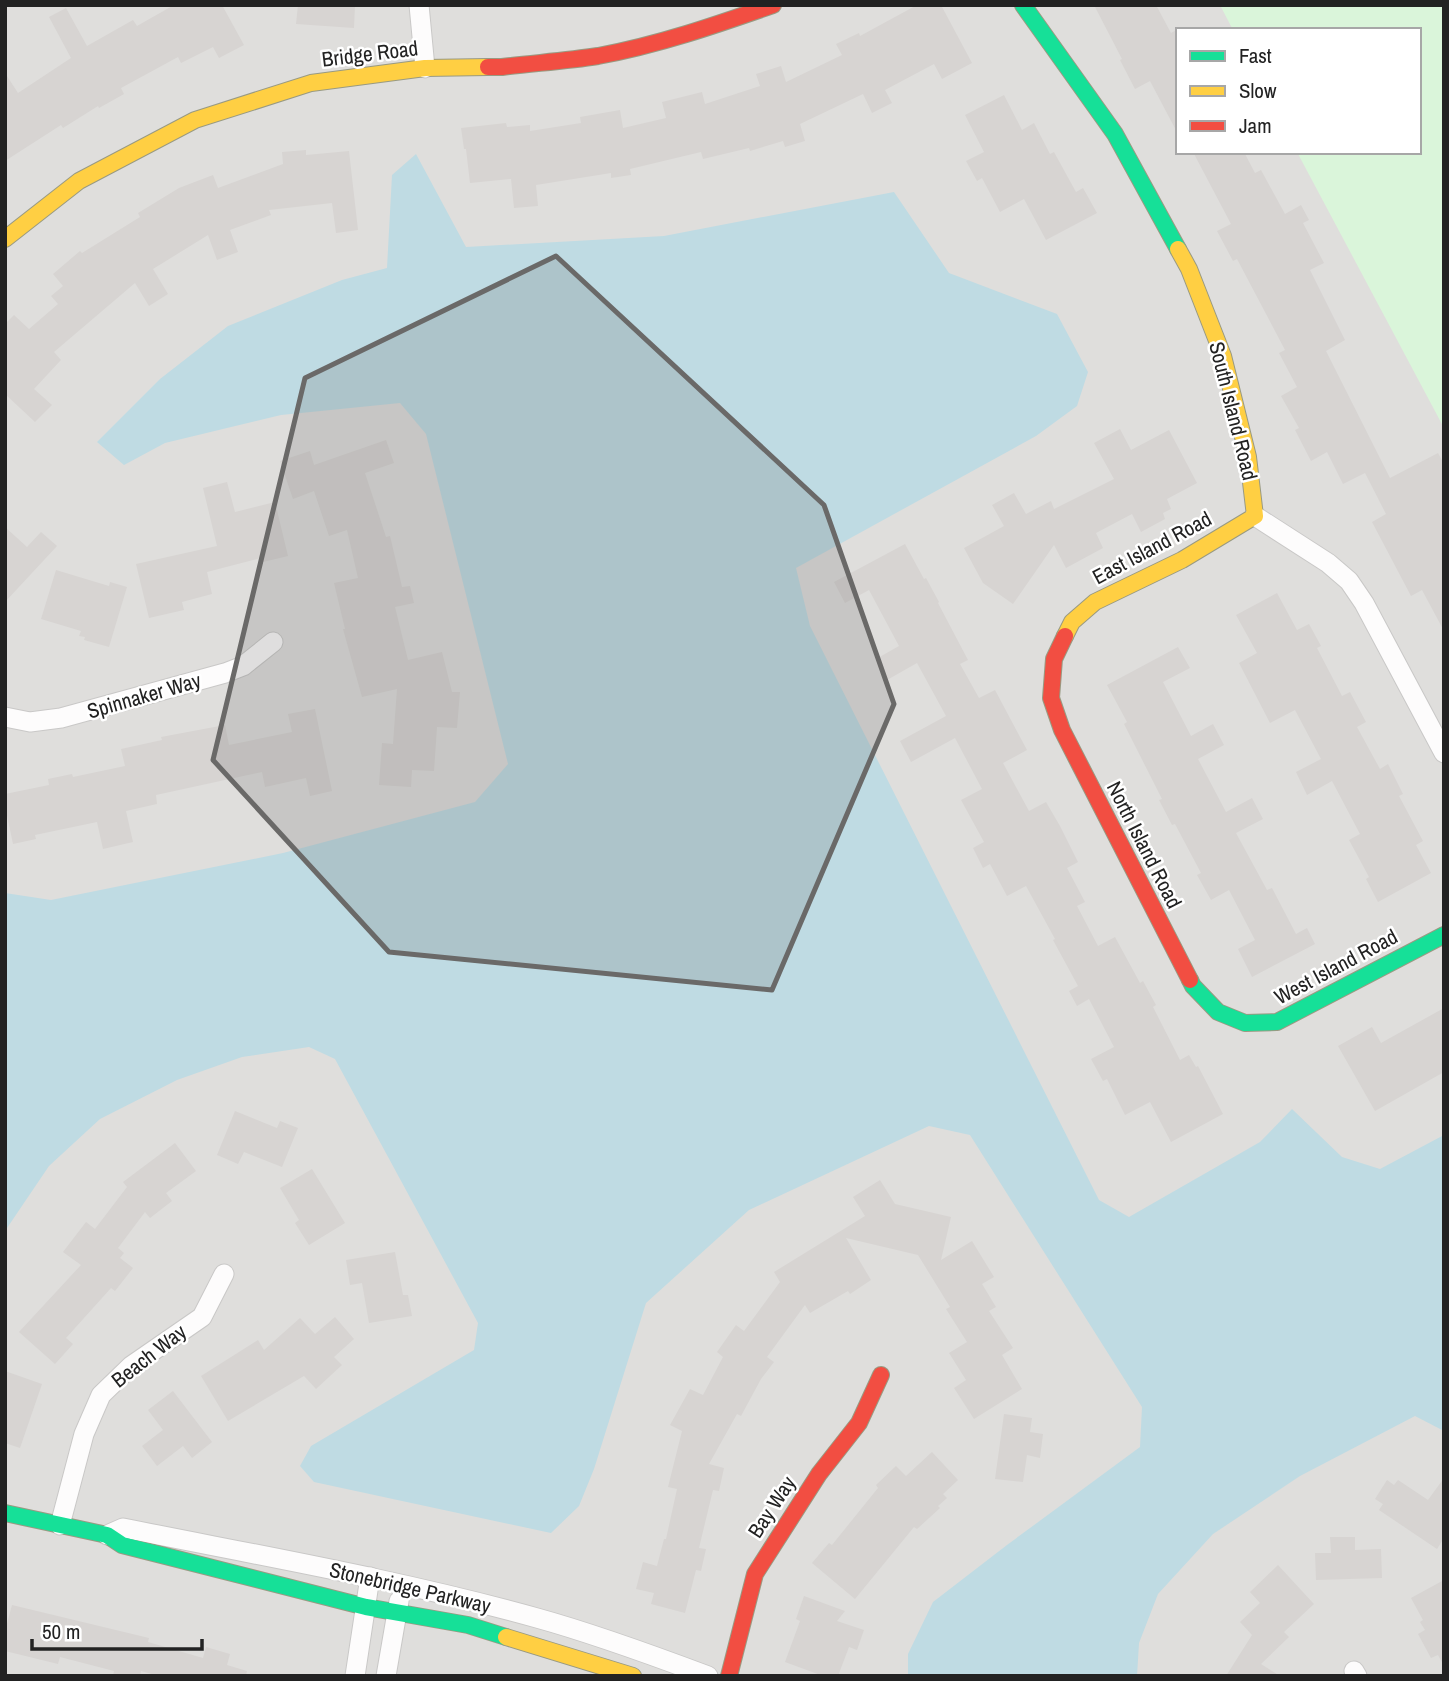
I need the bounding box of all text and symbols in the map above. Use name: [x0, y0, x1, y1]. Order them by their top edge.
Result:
legend: [1176, 28, 1421, 154]
street label: Bridge Road: [320, 33, 420, 74]
text: Fast: [1239, 41, 1272, 70]
text: Slow: [1239, 76, 1277, 105]
text: Jam: [1239, 111, 1272, 140]
street label: South Island Road: [1202, 339, 1265, 483]
street label: East Island Road: [1087, 504, 1216, 591]
street label: Spinnaker Way: [84, 665, 205, 726]
street label: North Island Road: [1100, 776, 1189, 913]
street label: West Island Road: [1269, 922, 1402, 1011]
street label: Beach Way: [105, 1317, 192, 1394]
street label: Bay Way: [741, 1470, 803, 1543]
street label: Stonebridge Parkway: [327, 1555, 494, 1620]
scale bar: [32, 1608, 201, 1652]
text: 50 m: [42, 1617, 80, 1646]

